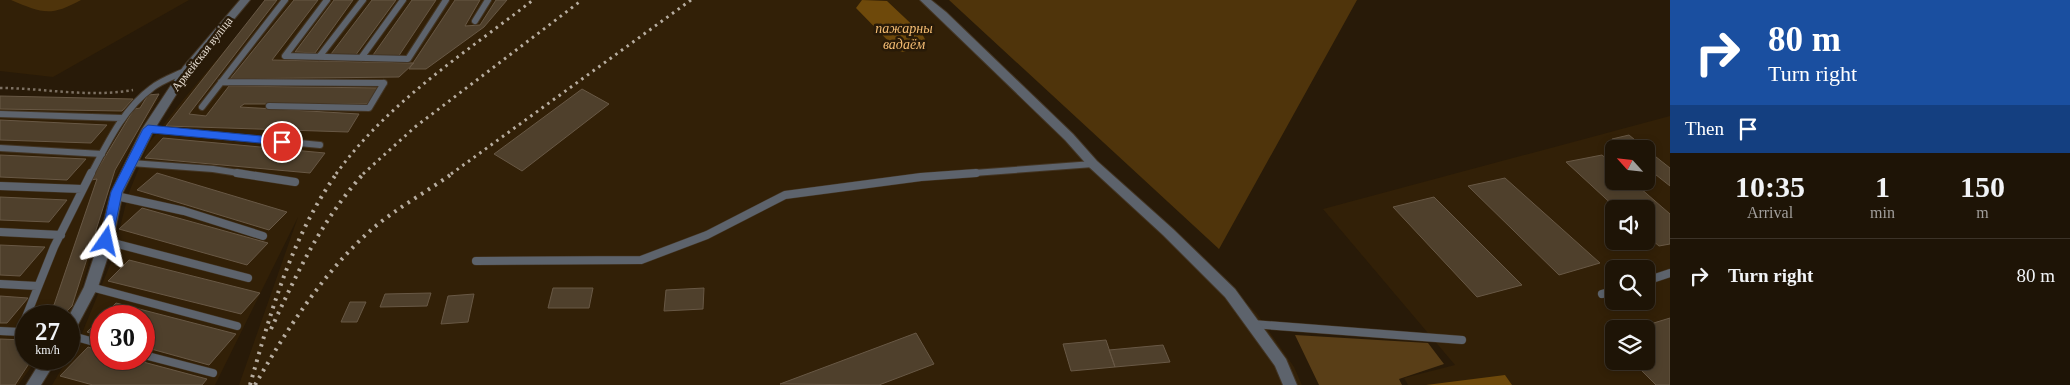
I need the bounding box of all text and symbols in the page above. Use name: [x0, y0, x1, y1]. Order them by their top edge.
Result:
street label: Армейская вуліца: [169, 14, 236, 94]
icon: right: [1685, 20, 1750, 85]
text: 80 m: [1768, 20, 1841, 59]
water label: пажарны вадаём: [875, 21, 933, 52]
text: Turn right: [1768, 61, 1857, 86]
icon: arrive: [1734, 115, 1762, 143]
text: Then: [1685, 118, 1724, 139]
pin: [261, 121, 303, 163]
icon: arrive: [268, 128, 296, 156]
north arrow: [1605, 140, 1655, 190]
map controls: [1605, 140, 1655, 370]
text: 10:35: [1735, 170, 1805, 203]
text: 1: [1875, 170, 1890, 203]
text: 150: [1960, 170, 2005, 203]
button: sound: [1605, 200, 1655, 250]
text: Arrival: [1747, 204, 1793, 221]
text: min: [1870, 204, 1895, 221]
text: m: [1976, 204, 1989, 221]
position arrow: [79, 214, 131, 266]
button: search: [1605, 260, 1655, 310]
icon: right: [1685, 262, 1713, 290]
text: Turn right: [1728, 265, 1813, 286]
text: 80 m: [2016, 265, 2055, 286]
speed limit sign: 30: [90, 305, 155, 370]
text: 27: [35, 318, 60, 345]
button: layers: [1605, 320, 1655, 370]
text: km/h: [35, 343, 60, 357]

